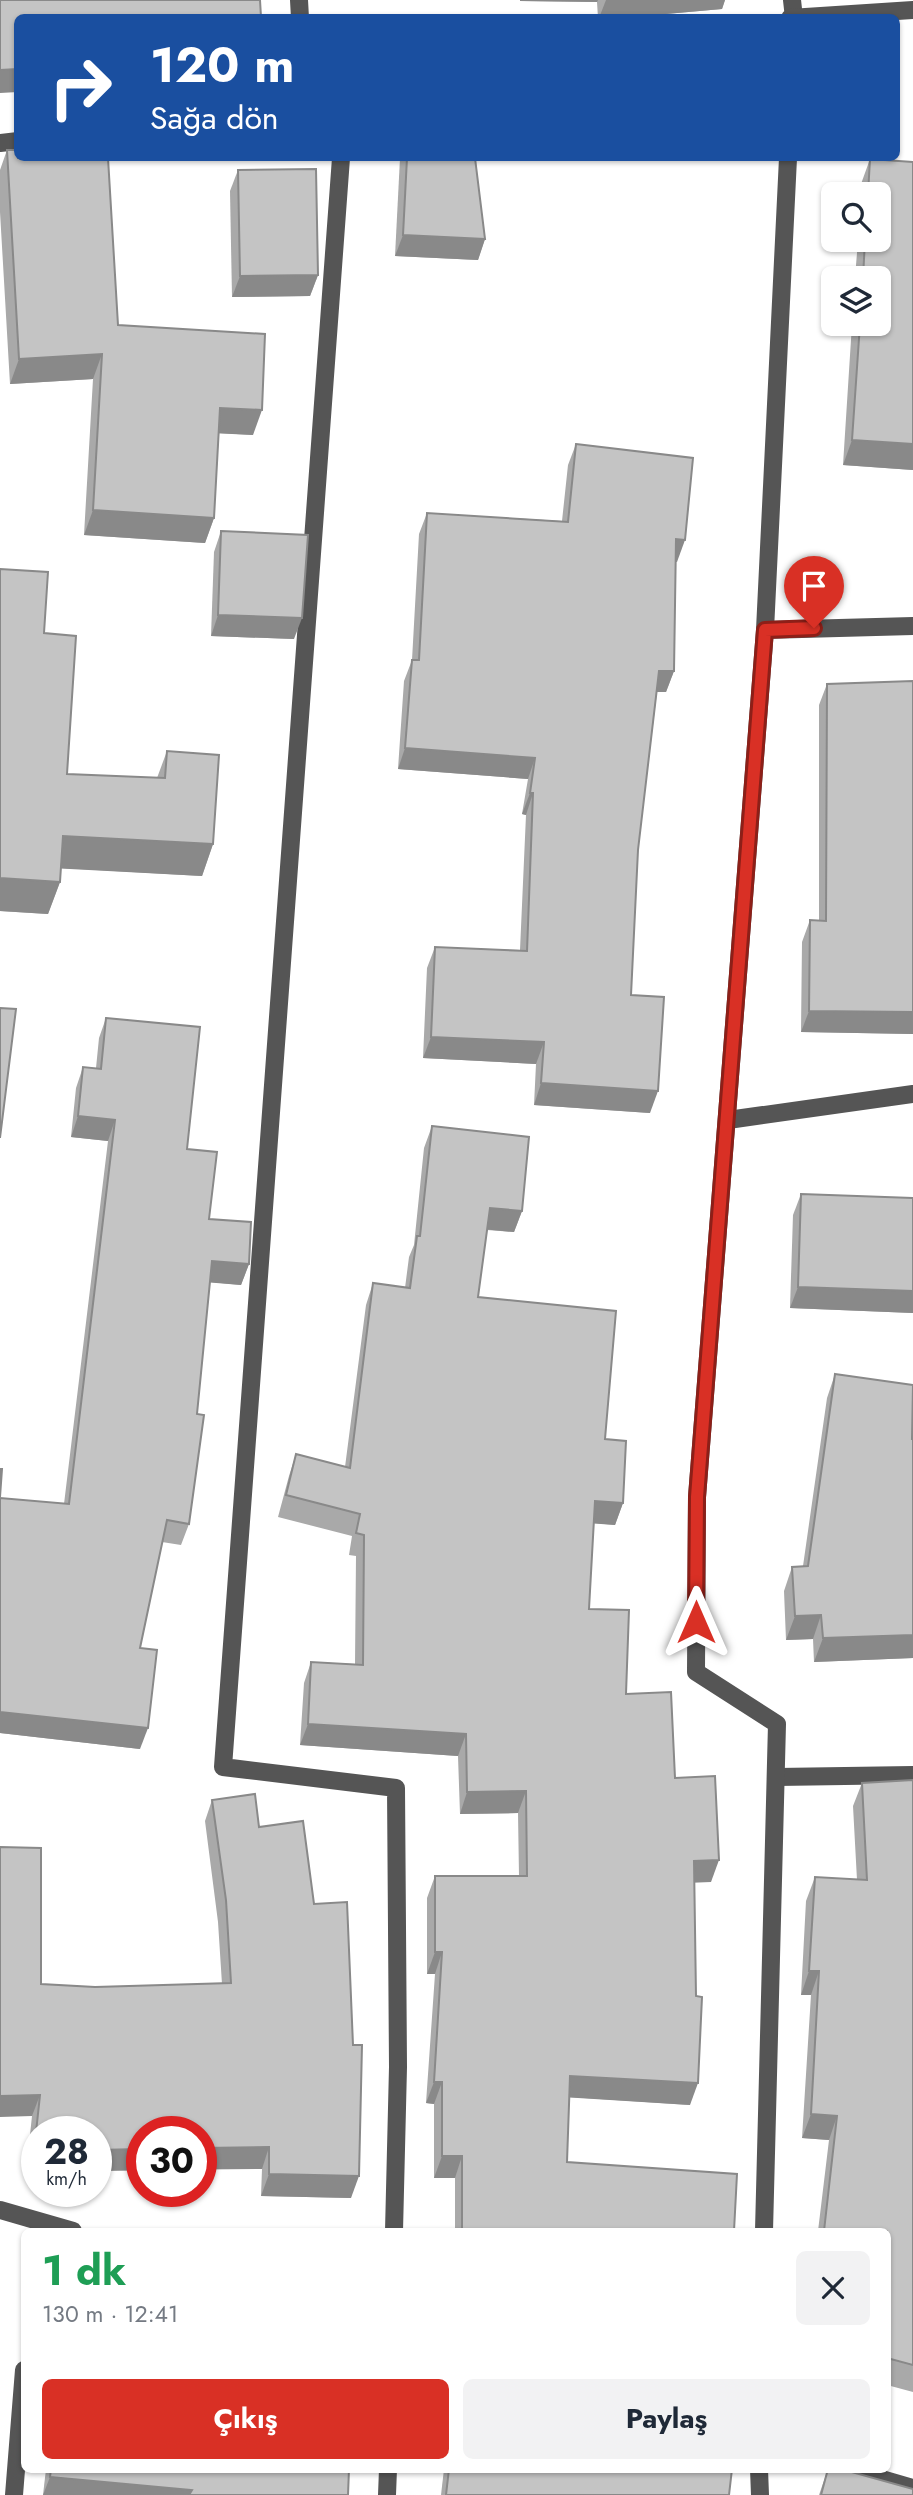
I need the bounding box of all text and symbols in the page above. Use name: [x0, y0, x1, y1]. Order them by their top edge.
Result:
text: 120 m: [150, 30, 294, 100]
icon: right: [35, 42, 126, 133]
text: Sağa dön: [150, 95, 279, 141]
map controls: [821, 182, 891, 336]
button: search: [821, 182, 891, 252]
button: layers: [821, 266, 891, 336]
pin: [784, 556, 844, 628]
icon: arrive: [795, 567, 833, 605]
position arrow: [659, 1585, 733, 1659]
speed limit sign: 30: [126, 2116, 217, 2207]
text: 28: [44, 2127, 89, 2177]
text: km/h: [46, 2166, 87, 2192]
text: 1 dk: [42, 2240, 126, 2301]
button: close: [796, 2251, 870, 2325]
text: 130 m · 12:41: [42, 2297, 178, 2331]
button: Çıkış: [42, 2379, 449, 2459]
button: Paylaş: [463, 2379, 870, 2459]

